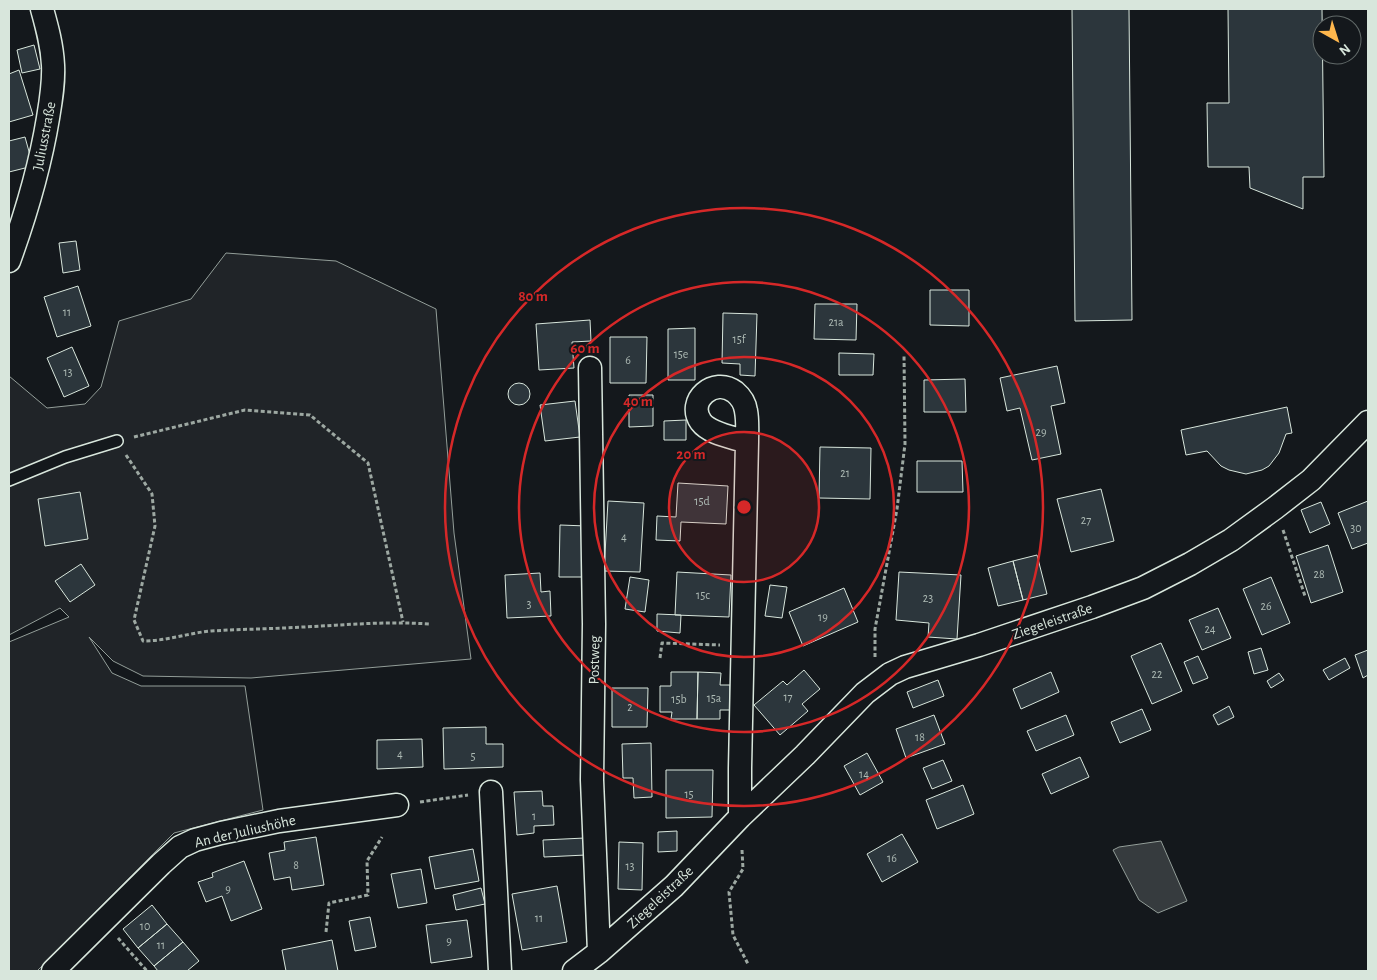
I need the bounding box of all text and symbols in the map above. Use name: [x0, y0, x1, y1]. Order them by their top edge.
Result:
north arrow: [1312, 15, 1362, 65]
text: N: [1336, 41, 1353, 58]
street label: Juliusstraße: [30, 100, 59, 172]
text: 80 m: [518, 289, 548, 304]
house number: 11: [63, 306, 71, 318]
house number: 21a: [828, 316, 844, 328]
house number: 15f: [733, 333, 747, 345]
text: 60 m: [570, 341, 600, 356]
house number: 15e: [674, 348, 688, 360]
house number: 6: [625, 354, 631, 366]
house number: 13: [63, 366, 73, 378]
text: 40 m: [623, 394, 653, 409]
house number: 29: [1035, 426, 1047, 438]
text: 20 m: [676, 447, 706, 462]
house number: 21: [840, 467, 850, 479]
house number: 15d: [694, 495, 710, 507]
centre of rings: [735, 498, 753, 516]
house number: 27: [1081, 514, 1091, 526]
house number: 30: [1350, 522, 1362, 534]
house number: 4: [621, 531, 627, 543]
house number: 28: [1313, 568, 1325, 580]
house number: 15c: [696, 589, 710, 601]
house number: 23: [923, 592, 933, 604]
house number: 3: [527, 598, 532, 610]
house number: 26: [1260, 600, 1272, 612]
street label: Ziegeleistraße: [1010, 601, 1094, 642]
house number: 19: [818, 611, 828, 623]
house number: 24: [1204, 623, 1216, 635]
street label: Postweg: [587, 635, 602, 685]
house number: 22: [1152, 668, 1163, 680]
house number: 17: [783, 691, 793, 703]
house number: 15a: [707, 692, 722, 704]
house number: 15b: [671, 693, 687, 705]
house number: 2: [627, 701, 633, 713]
house number: 18: [915, 731, 925, 743]
house number: 4: [397, 748, 403, 760]
house number: 5: [470, 750, 476, 762]
house number: 14: [859, 768, 869, 780]
house number: 15: [684, 788, 694, 800]
house number: 1: [532, 810, 536, 822]
street label: An der Juliushöhe: [193, 813, 297, 850]
house number: 16: [887, 852, 897, 864]
house number: 8: [293, 859, 299, 871]
house number: 13: [625, 860, 635, 872]
street label: Ziegeleistraße: [625, 863, 696, 931]
house number: 9: [225, 883, 231, 895]
house number: 11: [535, 912, 543, 924]
house number: 10: [140, 920, 150, 932]
house number: 9: [446, 935, 452, 947]
house number: 11: [157, 939, 165, 951]

